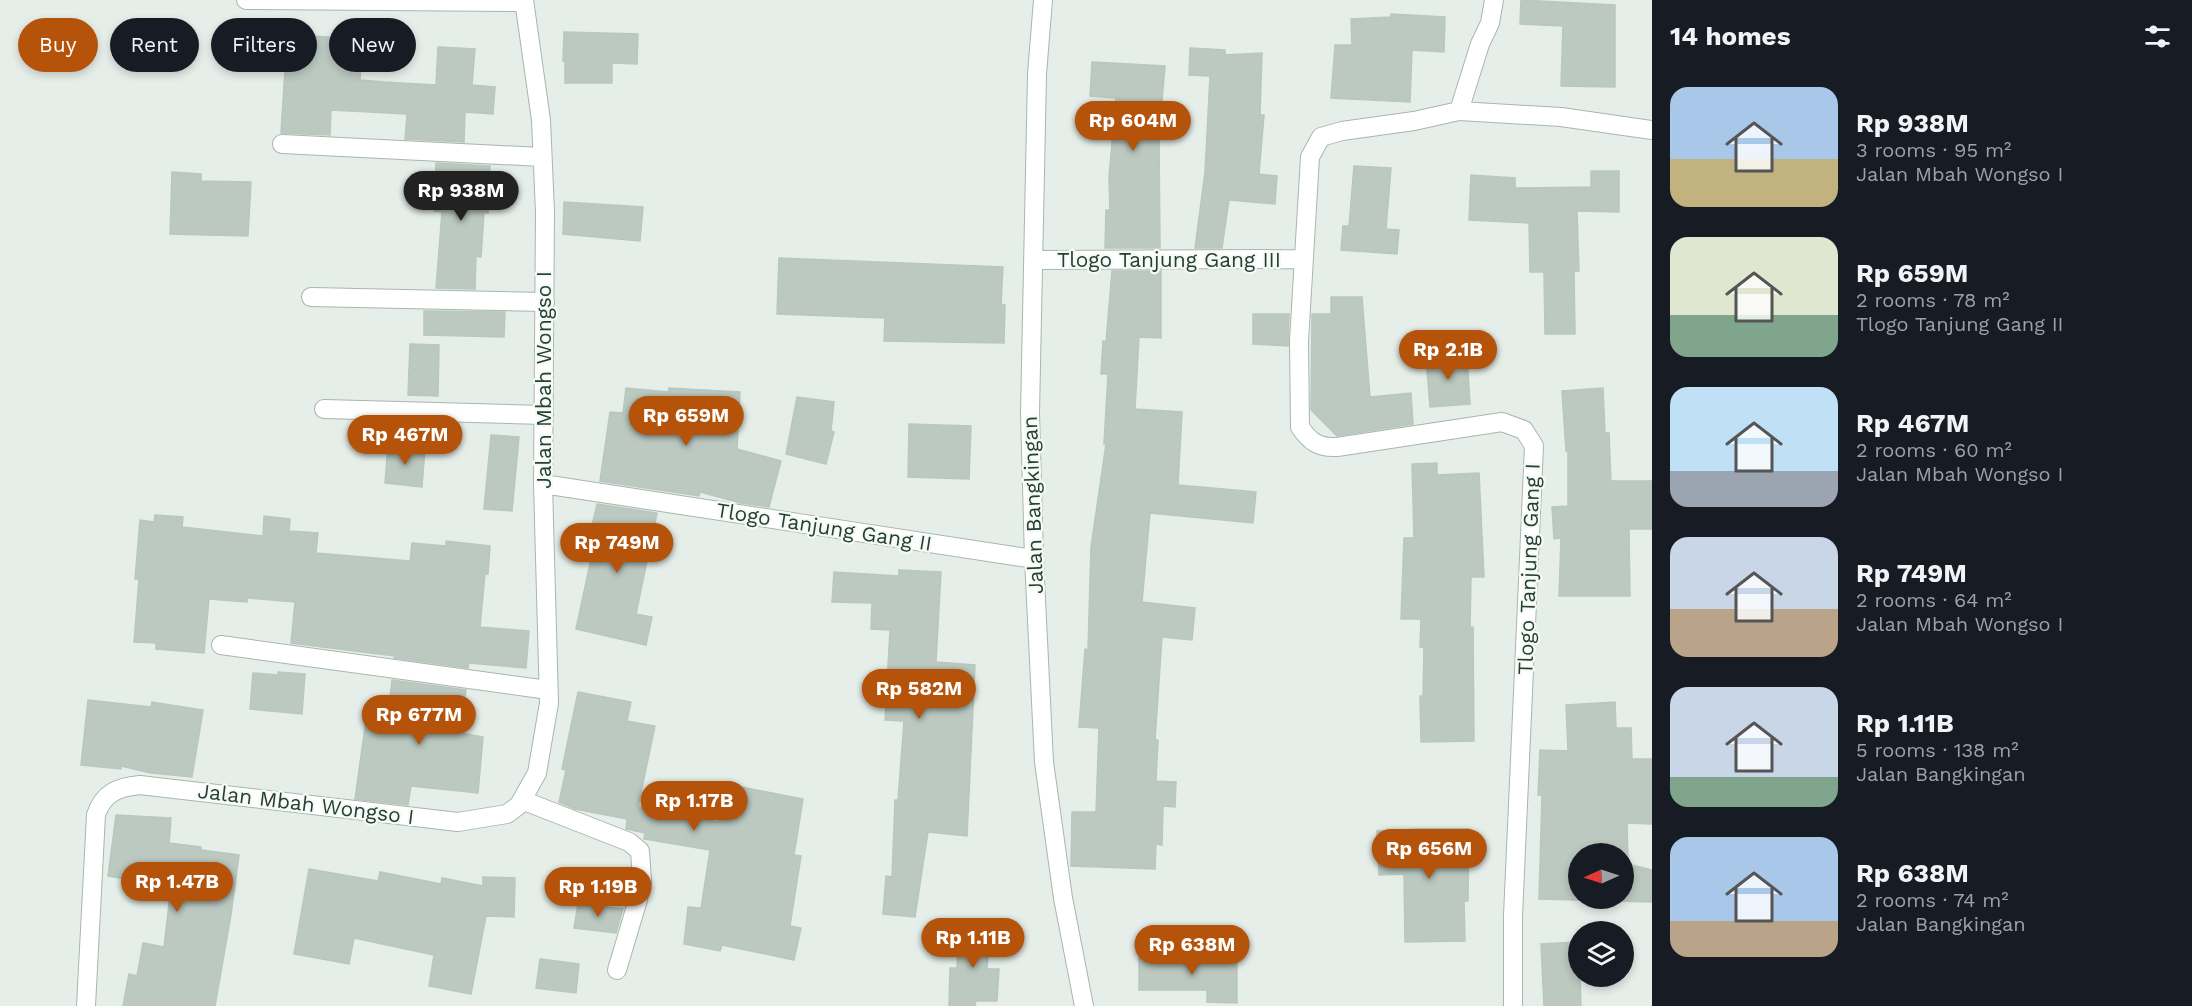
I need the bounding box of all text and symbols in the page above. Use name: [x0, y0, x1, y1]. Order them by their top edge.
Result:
chip: Buy: [18, 18, 98, 72]
chip: Rent: [110, 18, 199, 72]
chip: Filters: [211, 18, 317, 72]
chip: New: [329, 18, 416, 72]
icon: filters: [2141, 20, 2174, 53]
text: 14 homes: [1670, 21, 1791, 51]
pin: Rp 604M: [1078, 101, 1188, 152]
text: Rp 604M: [1089, 108, 1177, 132]
text: Rp 938M: [1856, 108, 1969, 138]
icon: home: [1718, 111, 1790, 183]
text: 3 rooms · 95 m²: [1856, 138, 2011, 162]
text: Jalan Mbah Wongso I: [1856, 162, 2063, 186]
pin: Rp 938M: [406, 171, 516, 222]
text: Rp 938M: [418, 178, 504, 202]
street label: Tlogo Tanjung Gang III: [1057, 247, 1281, 272]
text: Rp 659M: [1856, 258, 1968, 288]
icon: home: [1718, 261, 1790, 333]
street label: Jalan Mbah Wongso I: [531, 271, 556, 489]
text: 2 rooms · 78 m²: [1856, 288, 2010, 312]
text: Tlogo Tanjung Gang II: [1856, 312, 2064, 336]
pin: Rp 2.1B: [1393, 330, 1503, 381]
text: Rp 2.1B: [1413, 337, 1483, 361]
pin: Rp 659M: [631, 396, 741, 447]
text: Rp 659M: [643, 403, 729, 427]
text: Rp 467M: [1856, 408, 1969, 438]
icon: home: [1718, 411, 1790, 483]
pin: Rp 467M: [350, 415, 460, 466]
street label: Jalan Bangkingan: [1017, 416, 1048, 594]
text: Rp 467M: [361, 422, 449, 446]
text: 2 rooms · 60 m²: [1856, 438, 2012, 462]
text: Jalan Mbah Wongso I: [1856, 462, 2063, 486]
street label: Tlogo Tanjung Gang I: [1512, 463, 1545, 675]
street label: Tlogo Tanjung Gang II: [715, 497, 934, 556]
pin: Rp 749M: [562, 523, 672, 574]
text: Rp 749M: [574, 530, 660, 554]
text: Rp 749M: [1856, 558, 1967, 588]
icon: home: [1718, 561, 1790, 633]
text: 2 rooms · 64 m²: [1856, 588, 2012, 612]
text: Jalan Mbah Wongso I: [1856, 612, 2063, 636]
pin: Rp 582M: [864, 669, 974, 720]
text: Rp 582M: [876, 676, 962, 700]
pin: Rp 677M: [364, 695, 474, 746]
text: Rp 677M: [376, 702, 462, 726]
text: Rp 1.11B: [1856, 708, 1954, 738]
icon: home: [1718, 711, 1790, 783]
text: 5 rooms · 138 m²: [1856, 738, 2019, 762]
text: Jalan Bangkingan: [1856, 762, 2026, 786]
street label: Jalan Mbah Wongso I: [197, 778, 416, 829]
pin: Rp 1.17B: [632, 781, 756, 832]
text: Rp 1.17B: [655, 788, 733, 812]
pin: Rp 656M: [1374, 829, 1484, 880]
text: Rp 656M: [1386, 836, 1472, 860]
north arrow: [1568, 843, 1634, 909]
map controls: [1568, 843, 1634, 987]
text: Rp 638M: [1856, 858, 1969, 888]
icon: home: [1718, 861, 1790, 933]
pin: Rp 1.47B: [115, 862, 239, 913]
pin: Rp 1.19B: [536, 867, 660, 918]
text: Rp 1.47B: [135, 869, 219, 893]
text: Rp 1.19B: [559, 874, 637, 898]
text: 2 rooms · 74 m²: [1856, 888, 2009, 912]
text: Jalan Bangkingan: [1856, 912, 2026, 936]
pin: Rp 1.11B: [911, 918, 1035, 969]
button: layers: [1568, 921, 1634, 987]
text: Rp 1.11B: [935, 925, 1011, 949]
pin: Rp 638M: [1137, 925, 1247, 976]
text: Rp 638M: [1149, 932, 1235, 956]

